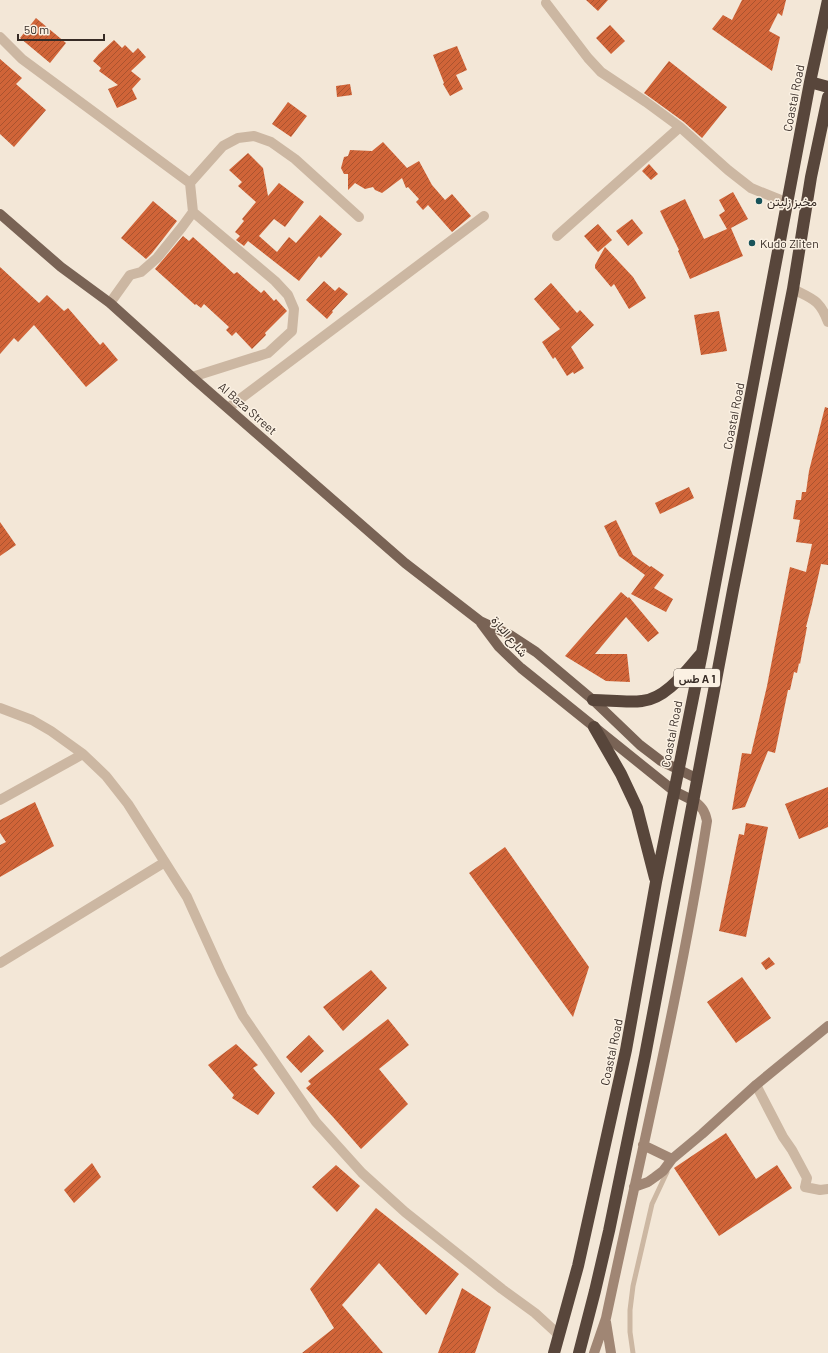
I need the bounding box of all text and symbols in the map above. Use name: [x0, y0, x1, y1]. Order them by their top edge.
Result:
scale bar: [18, 16, 104, 42]
text: 50 m: [24, 22, 49, 36]
street label: Coastal Road: [780, 63, 806, 133]
place label: مخبز زليتن: [767, 194, 817, 210]
marker: مخبز زليتن: [754, 196, 764, 206]
place label: Kudo Zliten: [760, 236, 819, 250]
marker: Kudo Zliten: [747, 238, 757, 248]
street label: Al Baza Street: [216, 379, 280, 437]
street label: Coastal Road: [720, 381, 746, 451]
street label: شارع البازة: [487, 613, 531, 661]
road number: طس A 1: [674, 669, 720, 687]
street label: Coastal Road: [658, 699, 684, 769]
street label: Coastal Road: [597, 1017, 625, 1087]

